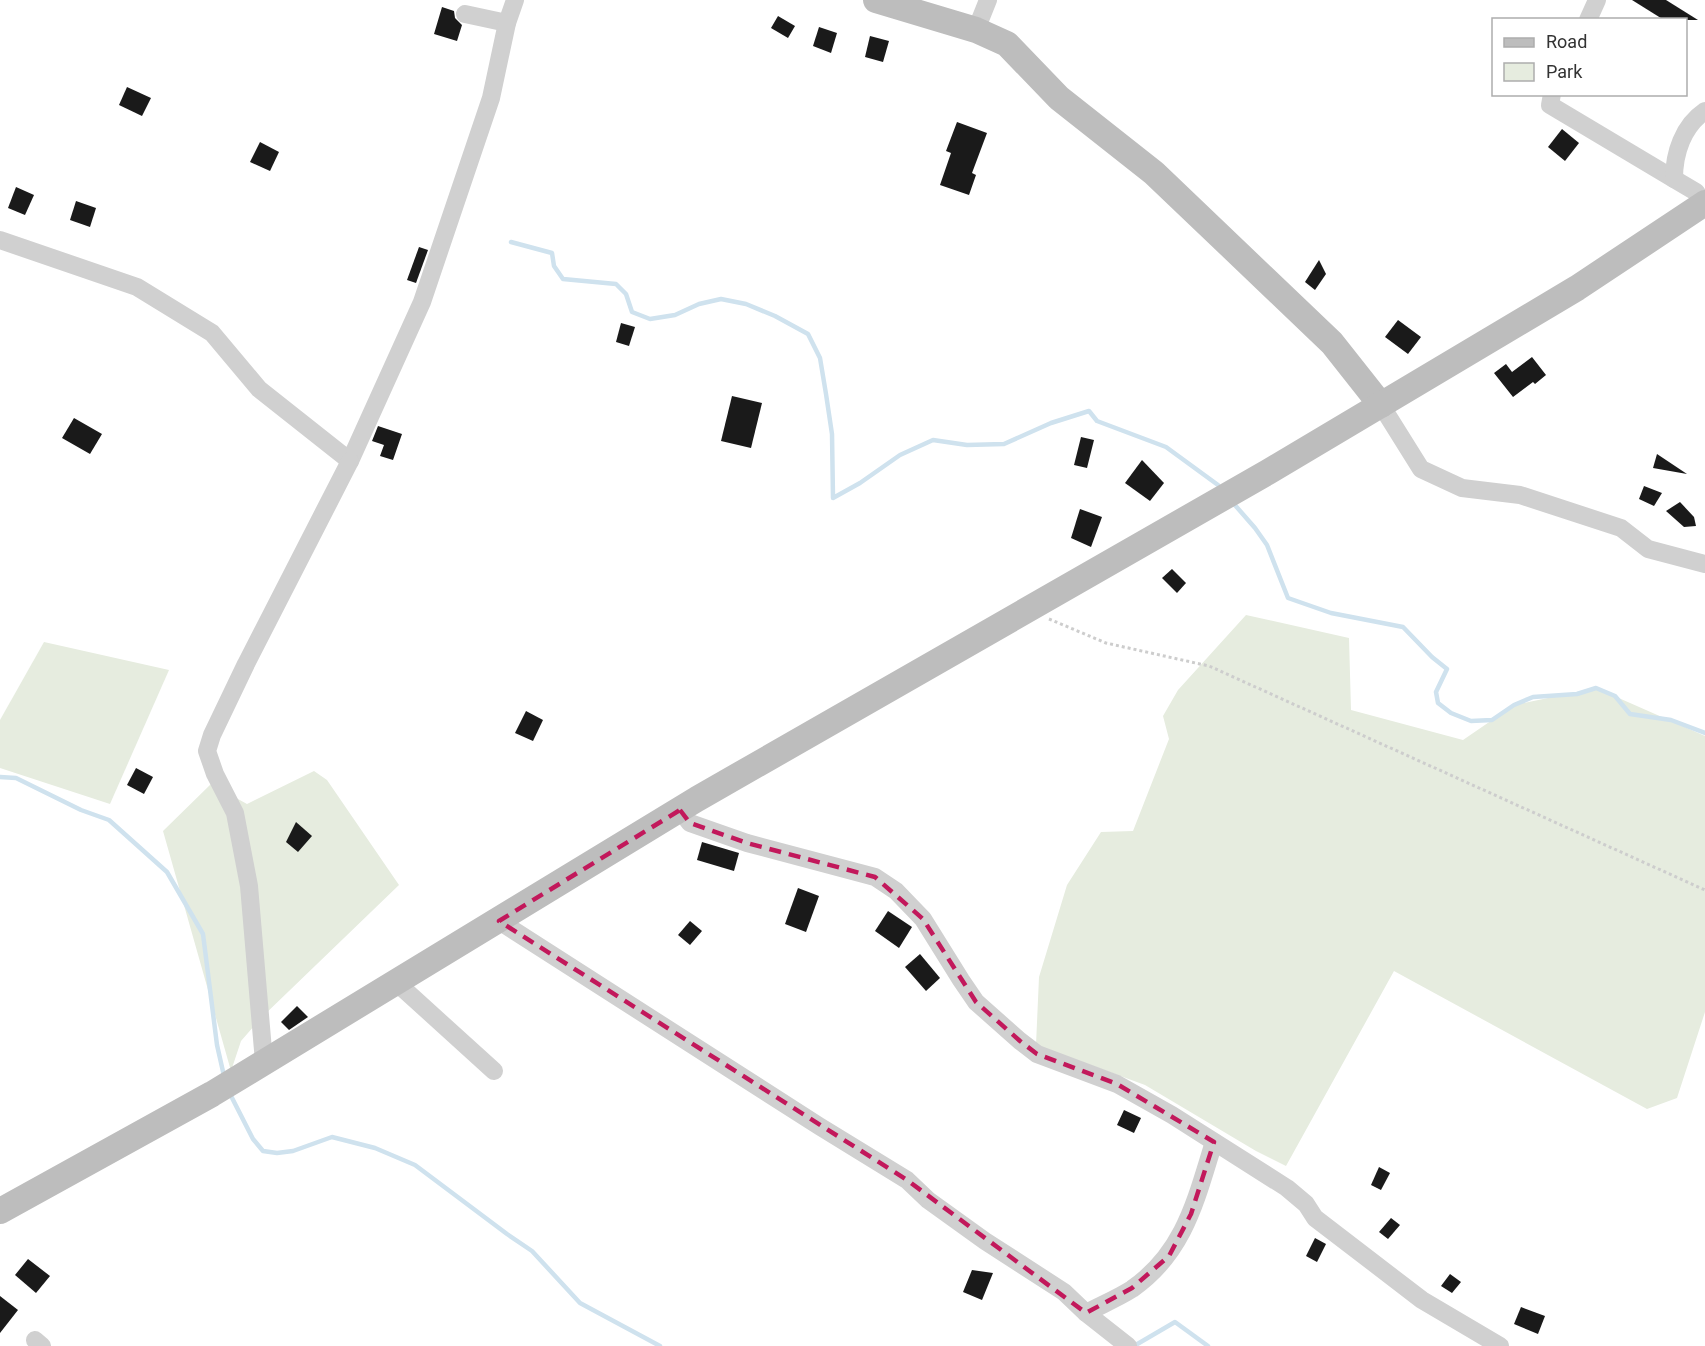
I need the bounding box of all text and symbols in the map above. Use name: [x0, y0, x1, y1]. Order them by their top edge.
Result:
legend: [1492, 18, 1687, 96]
text: Road: [1546, 31, 1587, 52]
text: Park: [1546, 61, 1583, 82]

